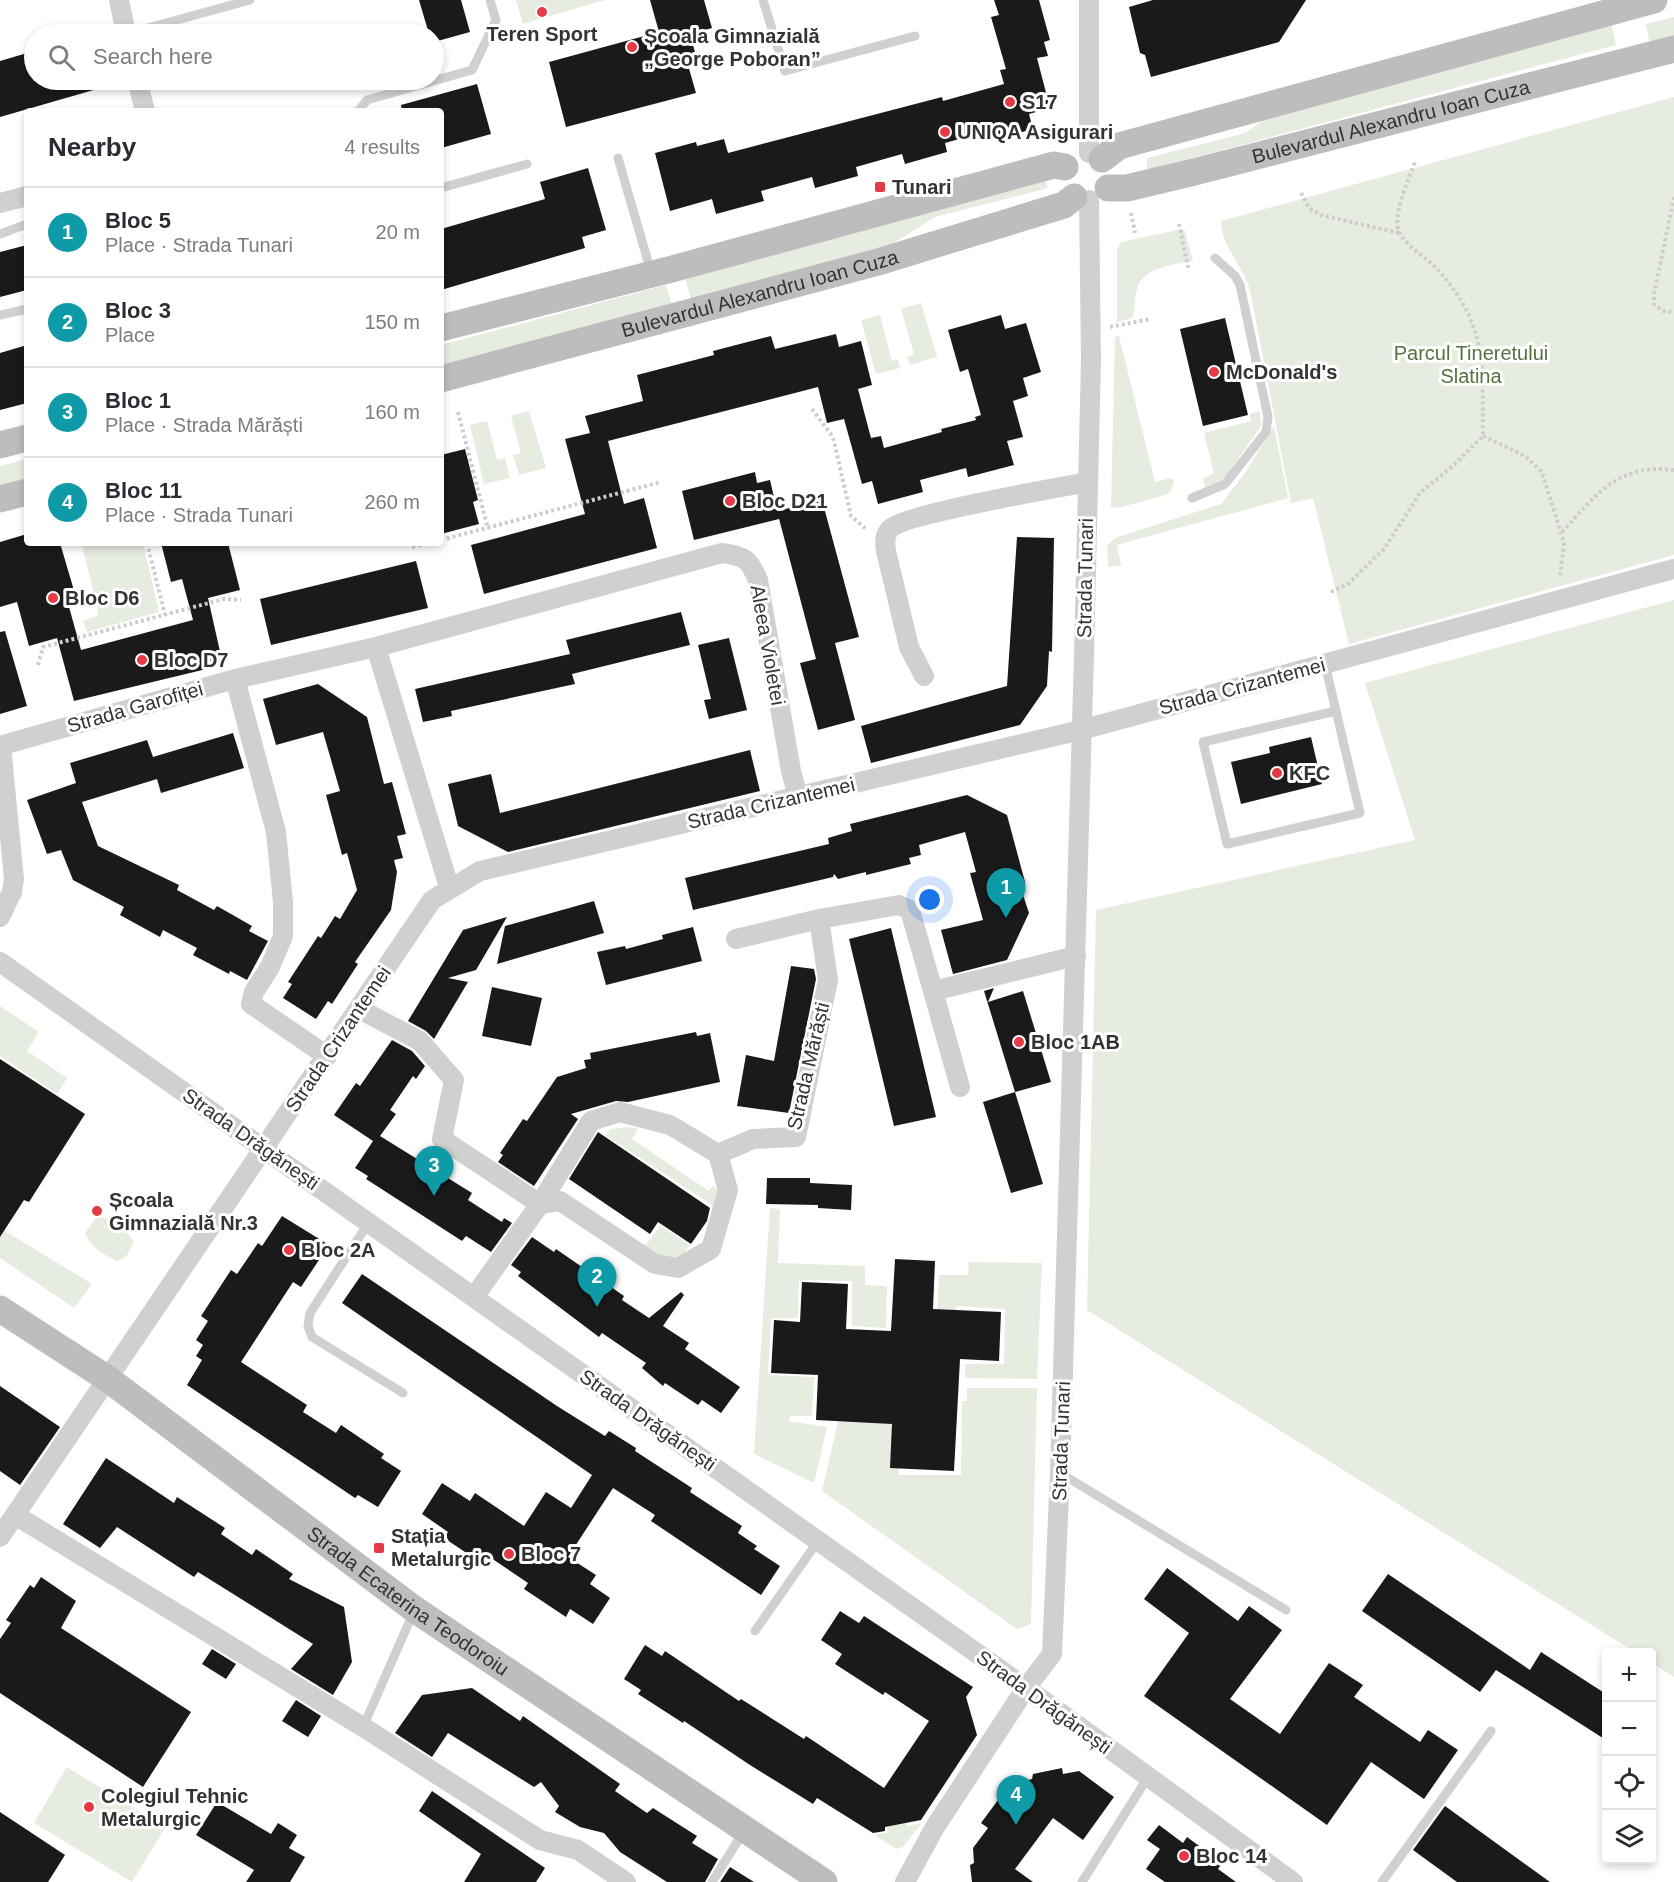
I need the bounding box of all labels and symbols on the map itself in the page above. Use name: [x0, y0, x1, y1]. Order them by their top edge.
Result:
marker: Teren Sport: [535, 5, 549, 19]
place label: Teren Sport: [487, 23, 598, 45]
place label: Școala Gimnazială „George Poboran”: [644, 25, 821, 70]
marker: Școala Gimnazială „George Poboran”: [625, 40, 639, 54]
street label: Bulevardul Alexandru Ioan Cuza: [1250, 75, 1533, 168]
place label: S17: [1022, 91, 1058, 113]
marker: S17: [1003, 95, 1017, 109]
place label: UNIQA Asigurari: [957, 121, 1113, 143]
marker: UNIQA Asigurari: [938, 125, 952, 139]
place label: Tunari: [892, 176, 952, 198]
marker: Tunari: [873, 180, 887, 194]
street label: Bulevardul Alexandru Ioan Cuza: [619, 245, 902, 341]
park label: Parcul Tineretului Slatina: [1394, 342, 1548, 387]
place label: McDonald's: [1226, 361, 1337, 383]
marker: McDonald's: [1207, 365, 1221, 379]
place label: Bloc D21: [742, 490, 828, 512]
marker: Bloc D21: [723, 494, 737, 508]
street label: Strada Tunari: [1073, 518, 1097, 638]
street label: Aleea Violetei: [747, 583, 789, 707]
place label: Bloc D6: [65, 587, 139, 609]
marker: Bloc D6: [46, 591, 60, 605]
place label: Bloc D7: [154, 649, 228, 671]
marker: Bloc D7: [135, 653, 149, 667]
street label: Strada Crizantemei: [1156, 653, 1328, 719]
street label: Strada Garofiței: [65, 677, 205, 737]
place label: KFC: [1289, 762, 1330, 784]
marker: KFC: [1270, 766, 1284, 780]
street label: Strada Crizantemei: [685, 773, 857, 833]
pin: 1: [986, 868, 1026, 918]
your location: [915, 885, 944, 914]
street label: Strada Crizantemei: [281, 962, 395, 1116]
street label: Strada Mărăști: [783, 1000, 833, 1132]
place label: Bloc 1AB: [1031, 1031, 1120, 1053]
marker: Bloc 1AB: [1012, 1035, 1026, 1049]
street label: Strada Drăgănești: [179, 1084, 323, 1194]
pin: 3: [414, 1146, 454, 1196]
place label: Școala Gimnazială Nr.3: [109, 1189, 258, 1234]
marker: Școala Gimnazială Nr.3: [90, 1204, 104, 1218]
place label: Bloc 2A: [301, 1239, 375, 1261]
marker: Bloc 2A: [282, 1243, 296, 1257]
pin: 2: [578, 1258, 616, 1307]
street label: Strada Drăgănești: [576, 1365, 720, 1475]
street label: Strada Tunari: [1048, 1381, 1074, 1501]
street label: Strada Ecaterina Teodoroiu: [303, 1522, 513, 1680]
place label: Stația Metalurgic: [391, 1525, 491, 1570]
marker: Stația Metalurgic: [372, 1541, 386, 1555]
place label: Bloc 7: [521, 1543, 581, 1565]
marker: Bloc 7: [502, 1547, 516, 1561]
street label: Strada Drăgănești: [972, 1646, 1116, 1758]
pin: 4: [996, 1776, 1036, 1825]
place label: Colegiul Tehnic Metalurgic: [101, 1785, 248, 1830]
marker: Colegiul Tehnic Metalurgic: [82, 1800, 96, 1814]
place label: Bloc 14: [1196, 1845, 1268, 1867]
marker: Bloc 14: [1177, 1849, 1191, 1863]

